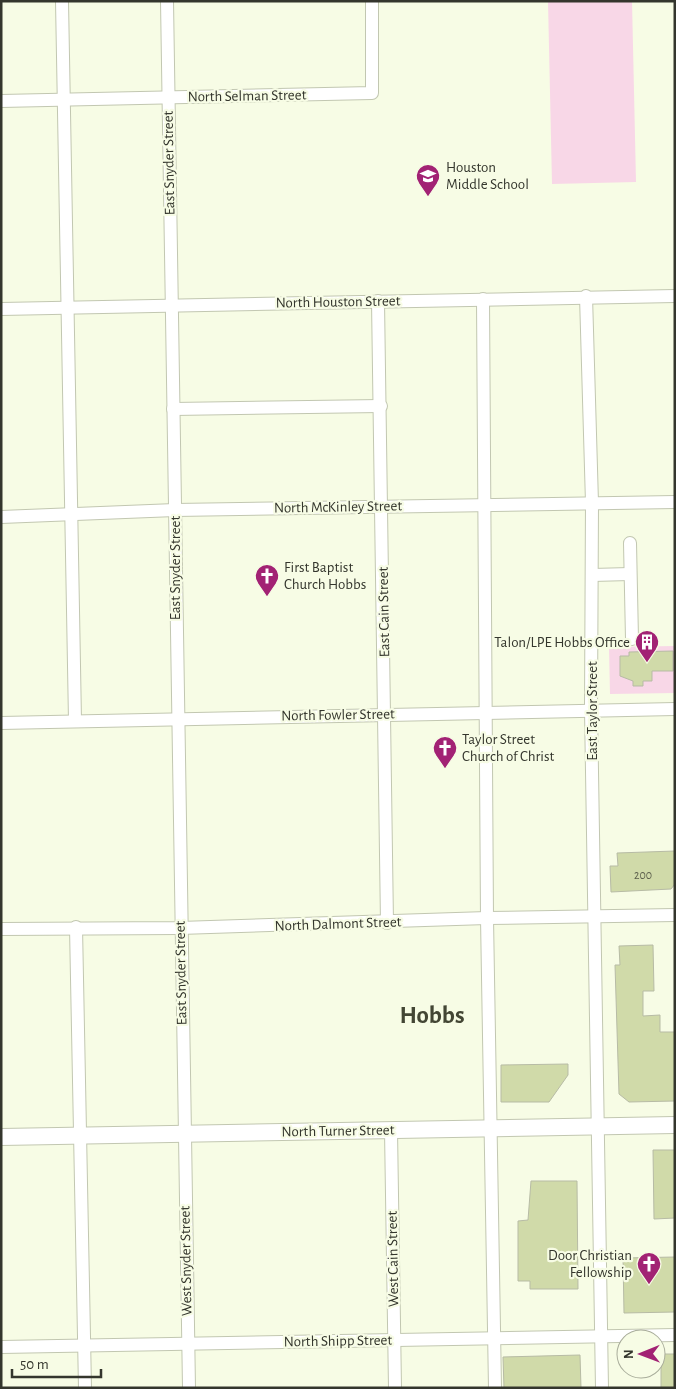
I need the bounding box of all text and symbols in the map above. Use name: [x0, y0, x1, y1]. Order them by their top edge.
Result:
street label: North Selman Street: [187, 87, 307, 105]
street label: East Snyder Street: [161, 110, 177, 215]
place label: Houston Middle School: [446, 160, 529, 192]
school or university icon: Houston Middle School: [415, 163, 441, 197]
street label: North Houston Street: [275, 293, 401, 311]
street label: North McKinley Street: [274, 498, 402, 516]
street label: East Snyder Street: [168, 516, 183, 620]
place label: First Baptist Church Hobbs: [284, 560, 366, 592]
church icon: First Baptist Church Hobbs: [254, 563, 280, 597]
street label: East Cain Street: [376, 566, 392, 657]
building icon: Talon/LPE Hobbs Office: [634, 629, 660, 663]
place label: Talon/LPE Hobbs Office: [494, 635, 630, 650]
street label: East Taylor Street: [585, 661, 600, 761]
street label: North Fowler Street: [281, 707, 395, 723]
place label: Taylor Street Church of Christ: [462, 732, 555, 764]
church icon: Taylor Street Church of Christ: [432, 735, 458, 769]
house number: 200: [634, 869, 652, 881]
street label: North Dalmont Street: [274, 914, 402, 934]
street label: East Snyder Street: [173, 920, 189, 1025]
district label: Hobbs: [399, 1003, 465, 1028]
street label: North Turner Street: [281, 1123, 395, 1139]
street label: West Snyder Street: [178, 1205, 194, 1316]
street label: West Cain Street: [385, 1210, 401, 1307]
place label: Door Christian Fellowship: [548, 1248, 632, 1280]
church icon: Door Christian Fellowship: [636, 1251, 662, 1285]
north arrow: [616, 1329, 666, 1379]
street label: North Shipp Street: [284, 1333, 393, 1349]
scale bar: [12, 1346, 101, 1378]
text: N: [622, 1349, 636, 1359]
text: 50 m: [20, 1357, 49, 1372]

